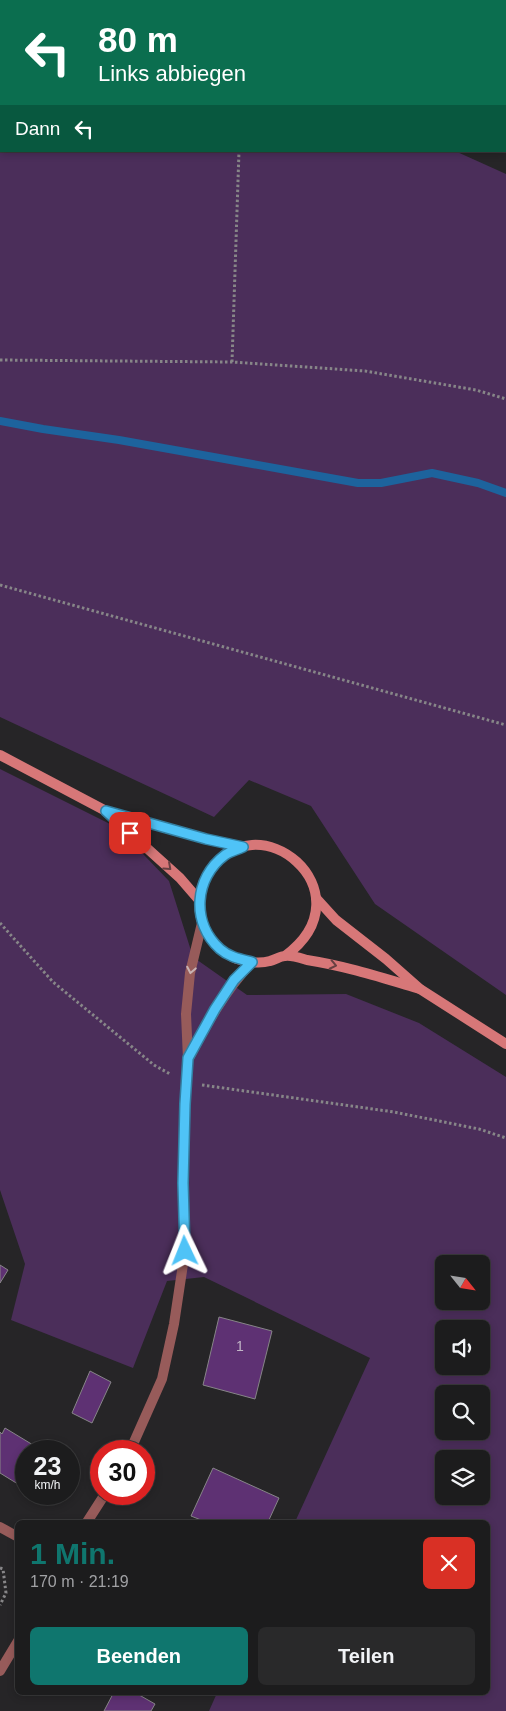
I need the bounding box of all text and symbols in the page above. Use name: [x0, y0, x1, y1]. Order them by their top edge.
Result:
icon: left: [15, 20, 80, 85]
text: 80 m: [98, 20, 178, 59]
text: Links abbiegen: [98, 61, 246, 86]
icon: left: [70, 115, 98, 143]
text: Dann: [15, 118, 60, 139]
pin: [109, 812, 151, 854]
icon: arrive: [116, 819, 144, 847]
one-way arrow: [162, 861, 171, 870]
one-way arrow: [328, 959, 337, 969]
one-way arrow: [187, 966, 197, 975]
position arrow: [158, 1224, 210, 1276]
north arrow: [435, 1255, 490, 1310]
map controls: [435, 1255, 490, 1505]
button: sound: [435, 1320, 490, 1375]
house number: 1: [236, 1338, 244, 1354]
button: search: [435, 1385, 490, 1440]
speed limit sign: 30: [90, 1440, 155, 1505]
button: layers: [435, 1450, 490, 1505]
text: 23: [34, 1452, 61, 1480]
text: km/h: [34, 1478, 61, 1492]
text: 1 Min.: [30, 1537, 115, 1570]
button: close: [423, 1537, 475, 1589]
text: 170 m · 21:19: [30, 1573, 129, 1590]
button: Beenden: [30, 1627, 248, 1685]
button: Teilen: [258, 1627, 475, 1685]

